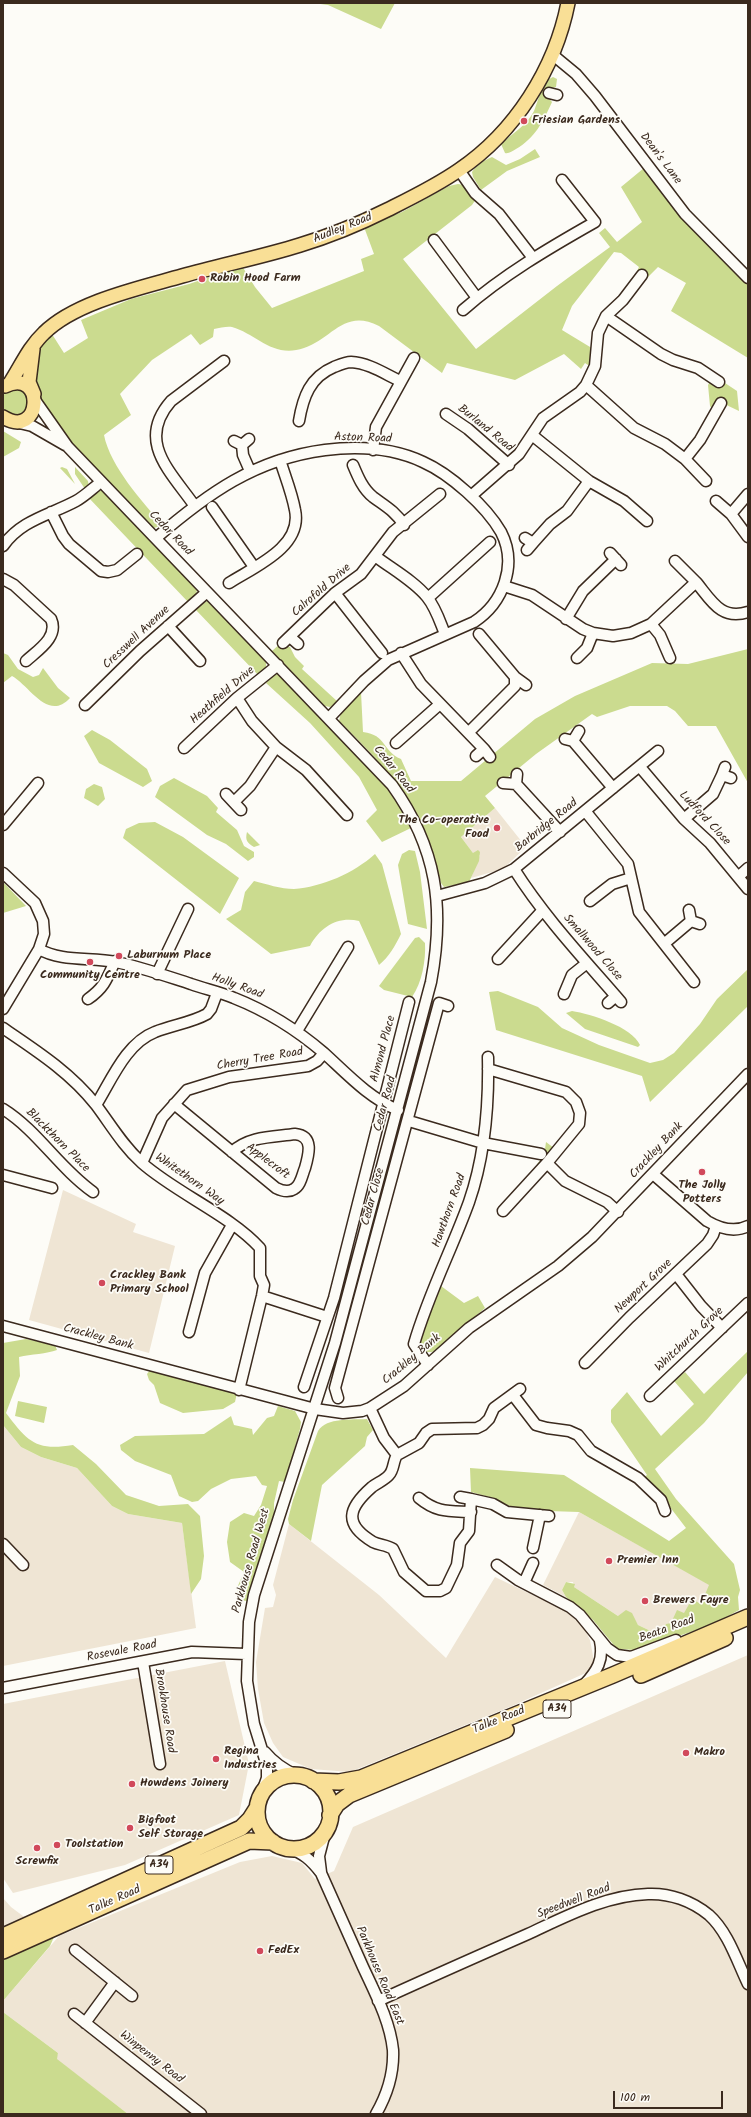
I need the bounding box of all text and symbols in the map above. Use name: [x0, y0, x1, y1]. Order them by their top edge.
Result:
place label: Friesian Gardens: [532, 114, 620, 128]
marker: Friesian Gardens: [519, 116, 529, 126]
street label: Dean's Lane: [636, 130, 684, 188]
street label: Audley Road: [312, 211, 374, 247]
place label: Robin Hood Farm: [210, 272, 301, 286]
marker: Robin Hood Farm: [197, 274, 207, 284]
street label: Burland Road: [454, 402, 516, 456]
street label: Aston Road: [334, 431, 392, 447]
street label: Cedar Road: [145, 508, 195, 560]
street label: Calrofold Drive: [289, 561, 355, 621]
street label: Cresswell Avenue: [101, 603, 173, 673]
street label: Heathfield Drive: [188, 664, 258, 728]
street label: Cedar Road: [369, 743, 417, 797]
street label: Ludford Close: [675, 789, 733, 849]
street label: Barbridge Road: [513, 796, 581, 856]
place label: The Co-operative Food: [398, 814, 489, 842]
marker: The Co-operative Food: [492, 823, 502, 833]
street label: Smallwood Close: [559, 912, 625, 984]
place label: Laburnum Place: [127, 949, 211, 963]
marker: Laburnum Place: [114, 951, 124, 961]
marker: Community Centre: [85, 957, 95, 967]
place label: Community Centre: [40, 969, 140, 983]
street label: Holly Road: [209, 971, 265, 1003]
street label: Almond Place: [368, 1014, 400, 1084]
street label: Cherry Tree Road: [216, 1045, 304, 1075]
street label: Cedar Road: [372, 1075, 400, 1133]
street label: Blackthorn Place: [22, 1106, 92, 1176]
street label: Crackley Bank: [627, 1120, 687, 1182]
street label: Applecroft: [242, 1141, 292, 1183]
street label: Whitethorn Way: [152, 1151, 226, 1209]
street label: Cedar Close: [359, 1167, 389, 1227]
marker: The Jolly Potters: [697, 1167, 707, 1177]
street label: Hawthorn Road: [430, 1172, 470, 1250]
place label: The Jolly Potters: [678, 1179, 726, 1207]
street label: Newport Grove: [612, 1257, 676, 1317]
place label: Crackley Bank Primary School: [110, 1269, 189, 1297]
marker: Crackley Bank Primary School: [97, 1278, 107, 1288]
street label: Whitchurch Grove: [653, 1305, 727, 1375]
street label: Crackley Bank: [61, 1322, 135, 1354]
street label: Crackley Bank: [380, 1331, 444, 1389]
street label: Parkhouse Road West: [230, 1507, 274, 1615]
place label: Premier Inn: [617, 1554, 679, 1568]
marker: Premier Inn: [604, 1556, 614, 1566]
place label: Brewers Fayre: [653, 1594, 729, 1608]
marker: Brewers Fayre: [640, 1596, 650, 1606]
street label: Beata Road: [637, 1613, 697, 1647]
street label: Rosevale Road: [86, 1638, 158, 1666]
street label: Brookhouse Road: [150, 1668, 178, 1754]
road number: A34: [543, 1700, 571, 1718]
street label: Talke Road: [471, 1704, 527, 1738]
place label: Regina Industries: [224, 1745, 277, 1773]
place label: Makro: [694, 1746, 725, 1760]
marker: Makro: [681, 1748, 691, 1758]
marker: Regina Industries: [211, 1754, 221, 1764]
place label: Howdens Joinery: [140, 1777, 229, 1791]
marker: Howdens Joinery: [127, 1779, 137, 1789]
place label: Bigfoot Self Storage: [138, 1814, 203, 1842]
marker: Bigfoot Self Storage: [125, 1823, 135, 1833]
place label: Toolstation: [65, 1838, 123, 1852]
marker: Toolstation: [52, 1840, 62, 1850]
marker: Screwfix: [32, 1843, 42, 1853]
place label: Screwfix: [15, 1855, 59, 1869]
road number: A34: [145, 1856, 173, 1874]
street label: Speedwell Road: [535, 1881, 613, 1923]
street label: Talke Road: [87, 1883, 143, 1919]
street label: Parkhouse Road East: [352, 1924, 406, 2028]
place label: FedEx: [268, 1944, 299, 1958]
marker: FedEx: [255, 1946, 265, 1956]
street label: Winpenny Road: [116, 2029, 186, 2087]
scale bar: [615, 2083, 725, 2109]
text: 100 m: [620, 2088, 650, 2107]

